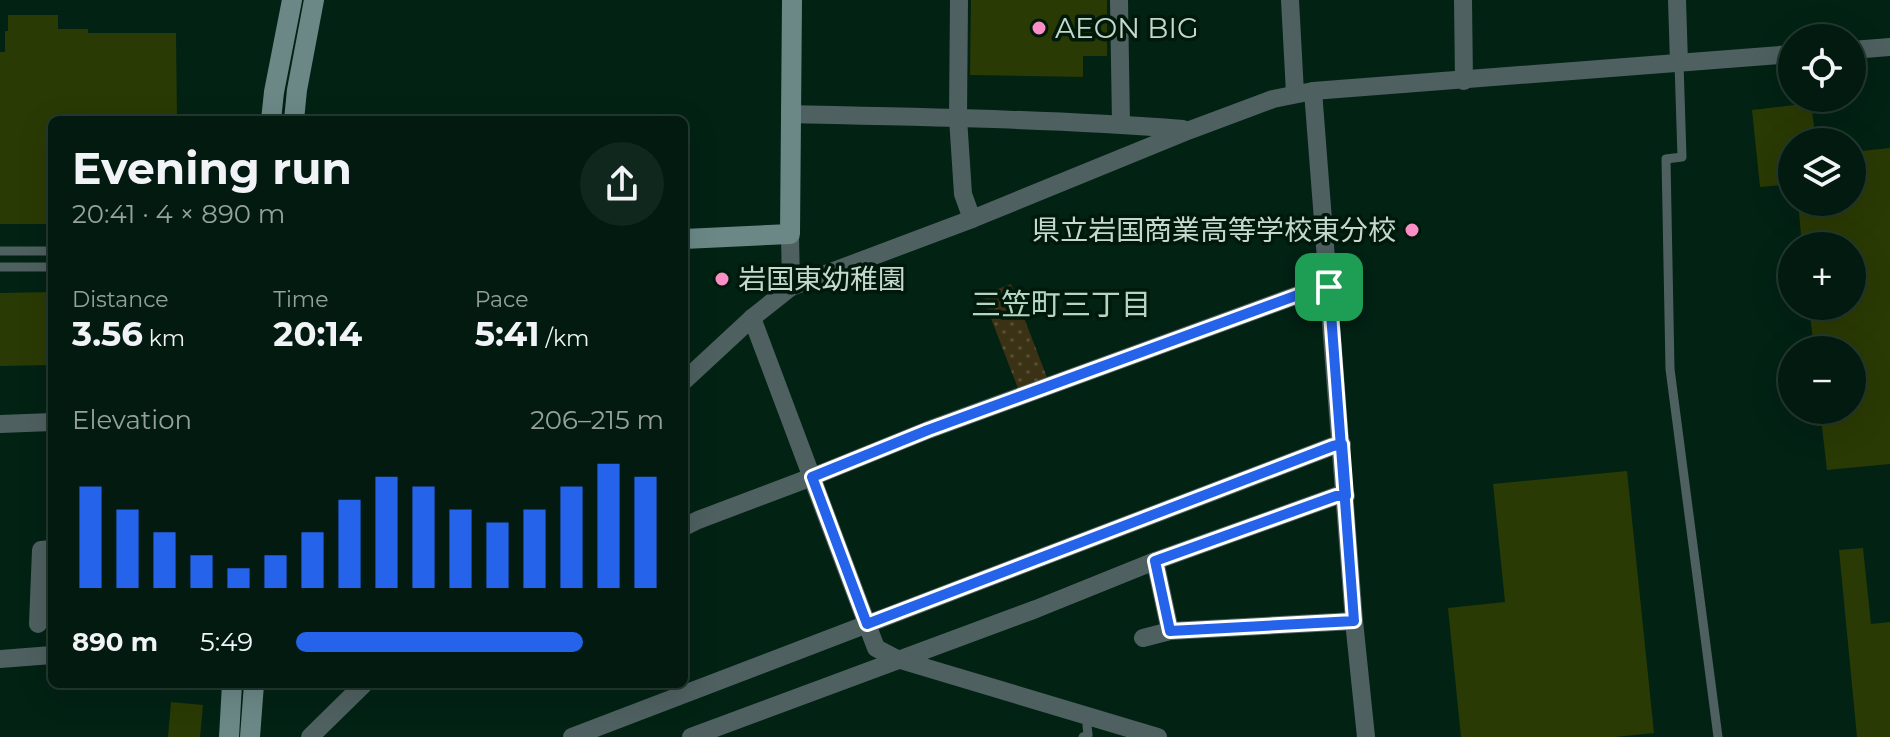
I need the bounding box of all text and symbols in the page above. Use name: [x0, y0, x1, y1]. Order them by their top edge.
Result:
place label: AEON BIG: [1055, 11, 1199, 45]
marker: AEON BIG: [1030, 19, 1048, 37]
map controls: [1778, 24, 1866, 424]
button: locate: [1778, 24, 1866, 112]
button: layers: [1778, 128, 1866, 216]
text: Evening run: [72, 141, 352, 195]
button: share: [580, 142, 664, 226]
text: 20:41 · 4 × 890 m: [72, 198, 285, 230]
place label: 県立岩国商業高等学校東分校: [1032, 213, 1396, 247]
marker: 県立岩国商業高等学校東分校: [1403, 221, 1421, 239]
button: +: [1778, 232, 1866, 320]
pin: [1295, 253, 1363, 321]
place label: 岩国東幼稚園: [738, 262, 906, 296]
icon: arrive: [1307, 265, 1351, 309]
marker: 岩国東幼稚園: [713, 270, 731, 288]
text: Distance: [72, 286, 169, 313]
text: Time: [273, 286, 329, 313]
text: Pace: [475, 286, 529, 313]
district label: 三笠町三丁目: [971, 286, 1151, 323]
text: 3.56: [72, 313, 143, 355]
text: 20:14: [273, 313, 362, 355]
text: 5:41: [475, 313, 540, 355]
text: km: [143, 325, 185, 352]
text: /km: [540, 325, 589, 352]
button: −: [1778, 336, 1866, 424]
text: Elevation: [72, 404, 192, 436]
text: 206–215 m: [530, 404, 664, 436]
text: 890 m: [72, 626, 158, 658]
text: 5:49: [200, 626, 253, 658]

